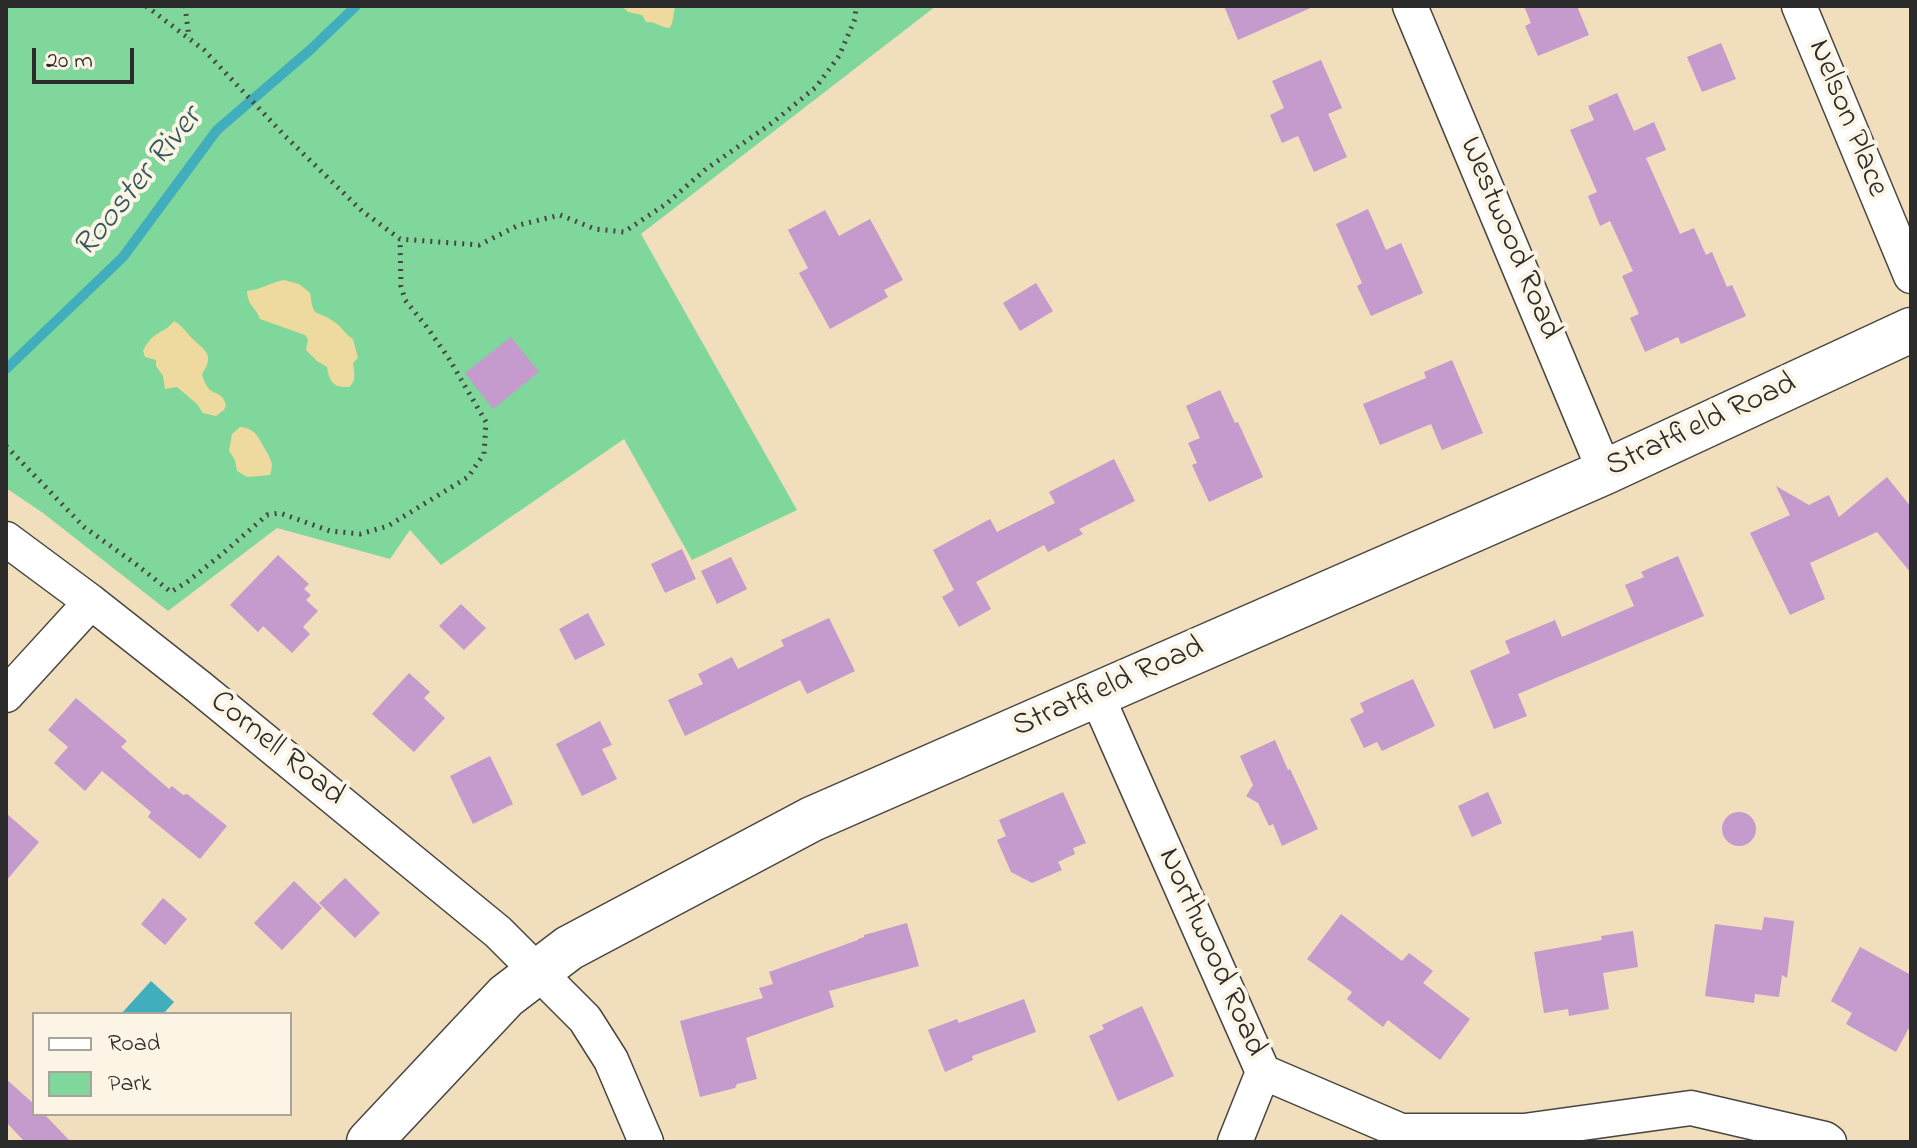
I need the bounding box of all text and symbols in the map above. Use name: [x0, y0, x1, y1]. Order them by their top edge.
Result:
scale bar: [36, 32, 138, 82]
street label: Nelson Place: [1797, 35, 1895, 203]
text: 20 m: [46, 44, 93, 79]
water label: Rooster River: [67, 100, 213, 268]
street label: Westwood Road: [1448, 132, 1568, 346]
street label: Stratfield Road: [1601, 366, 1803, 488]
street label: Stratfield Road: [1007, 630, 1211, 748]
street label: Cornell Road: [201, 684, 351, 816]
street label: Northwood Road: [1147, 843, 1273, 1063]
legend: [32, 1012, 292, 1116]
text: Road: [108, 1027, 160, 1062]
text: Park: [108, 1067, 151, 1102]

